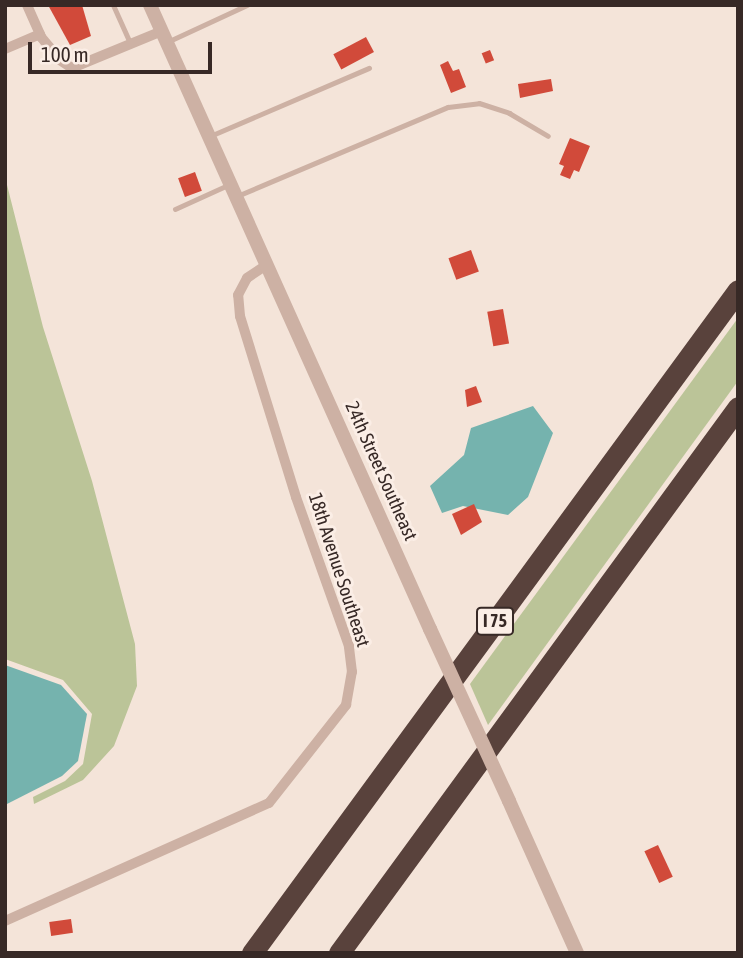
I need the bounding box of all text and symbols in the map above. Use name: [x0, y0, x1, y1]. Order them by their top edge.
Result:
scale bar: [32, 28, 215, 72]
text: 100 m: [41, 42, 89, 66]
street label: 24th Street Southeast: [340, 398, 422, 544]
street label: 18th Avenue Southeast: [303, 490, 375, 650]
road number: I 75: [476, 606, 514, 636]

